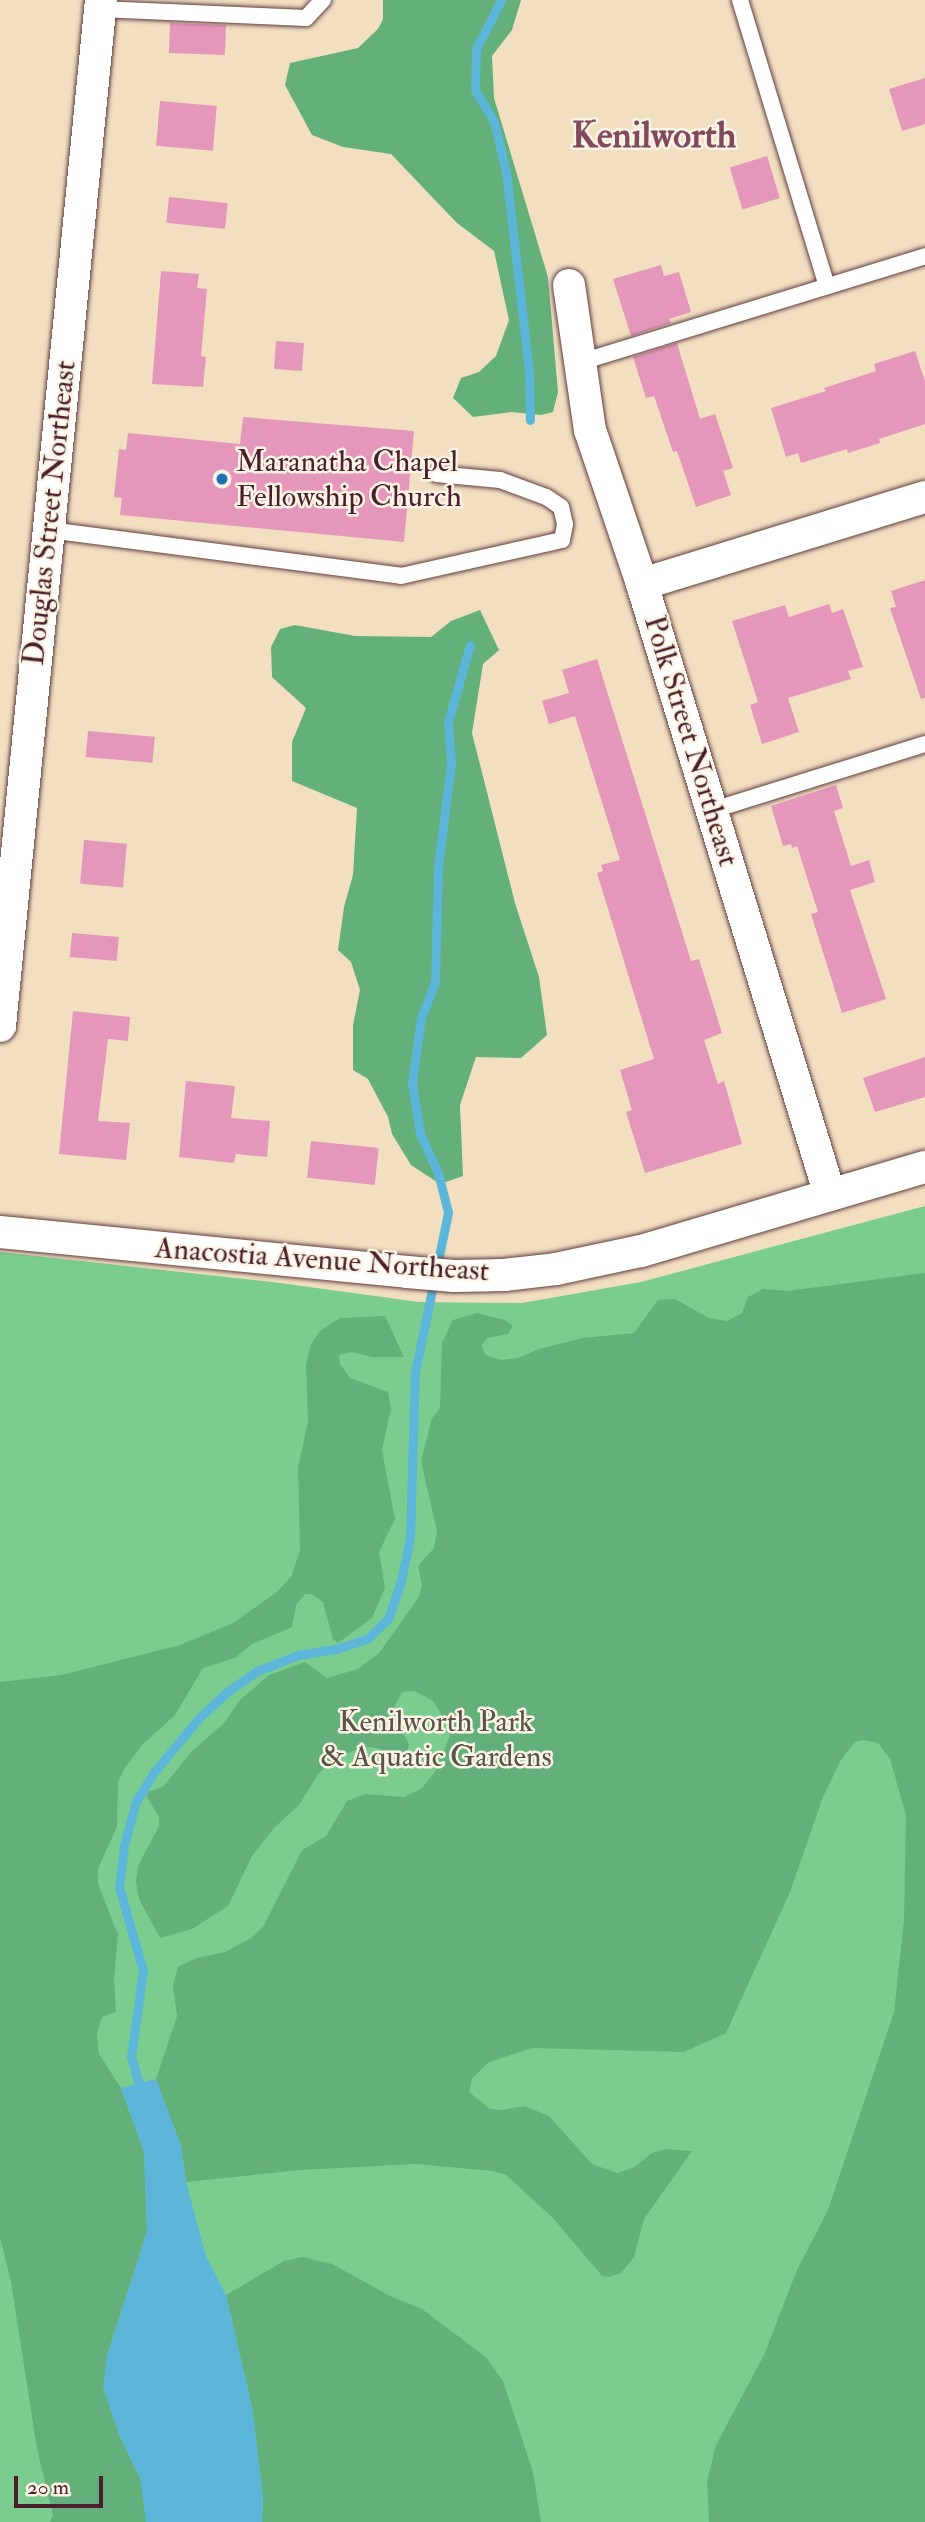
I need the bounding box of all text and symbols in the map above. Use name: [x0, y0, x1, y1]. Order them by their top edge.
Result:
district label: Kenilworth: [572, 114, 736, 158]
street label: Douglas Street Northeast: [16, 359, 84, 667]
place label: Maranatha Chapel Fellowship Church: [236, 444, 462, 514]
marker: Maranatha Chapel Fellowship Church: [214, 471, 230, 487]
street label: Polk Street Northeast: [636, 611, 746, 871]
street label: Anacostia Avenue Northeast: [154, 1230, 490, 1290]
park label: Kenilworth Park & Aquatic Gardens: [320, 1704, 552, 1774]
scale bar: [18, 2462, 107, 2506]
text: 20 m: [27, 2474, 69, 2501]

